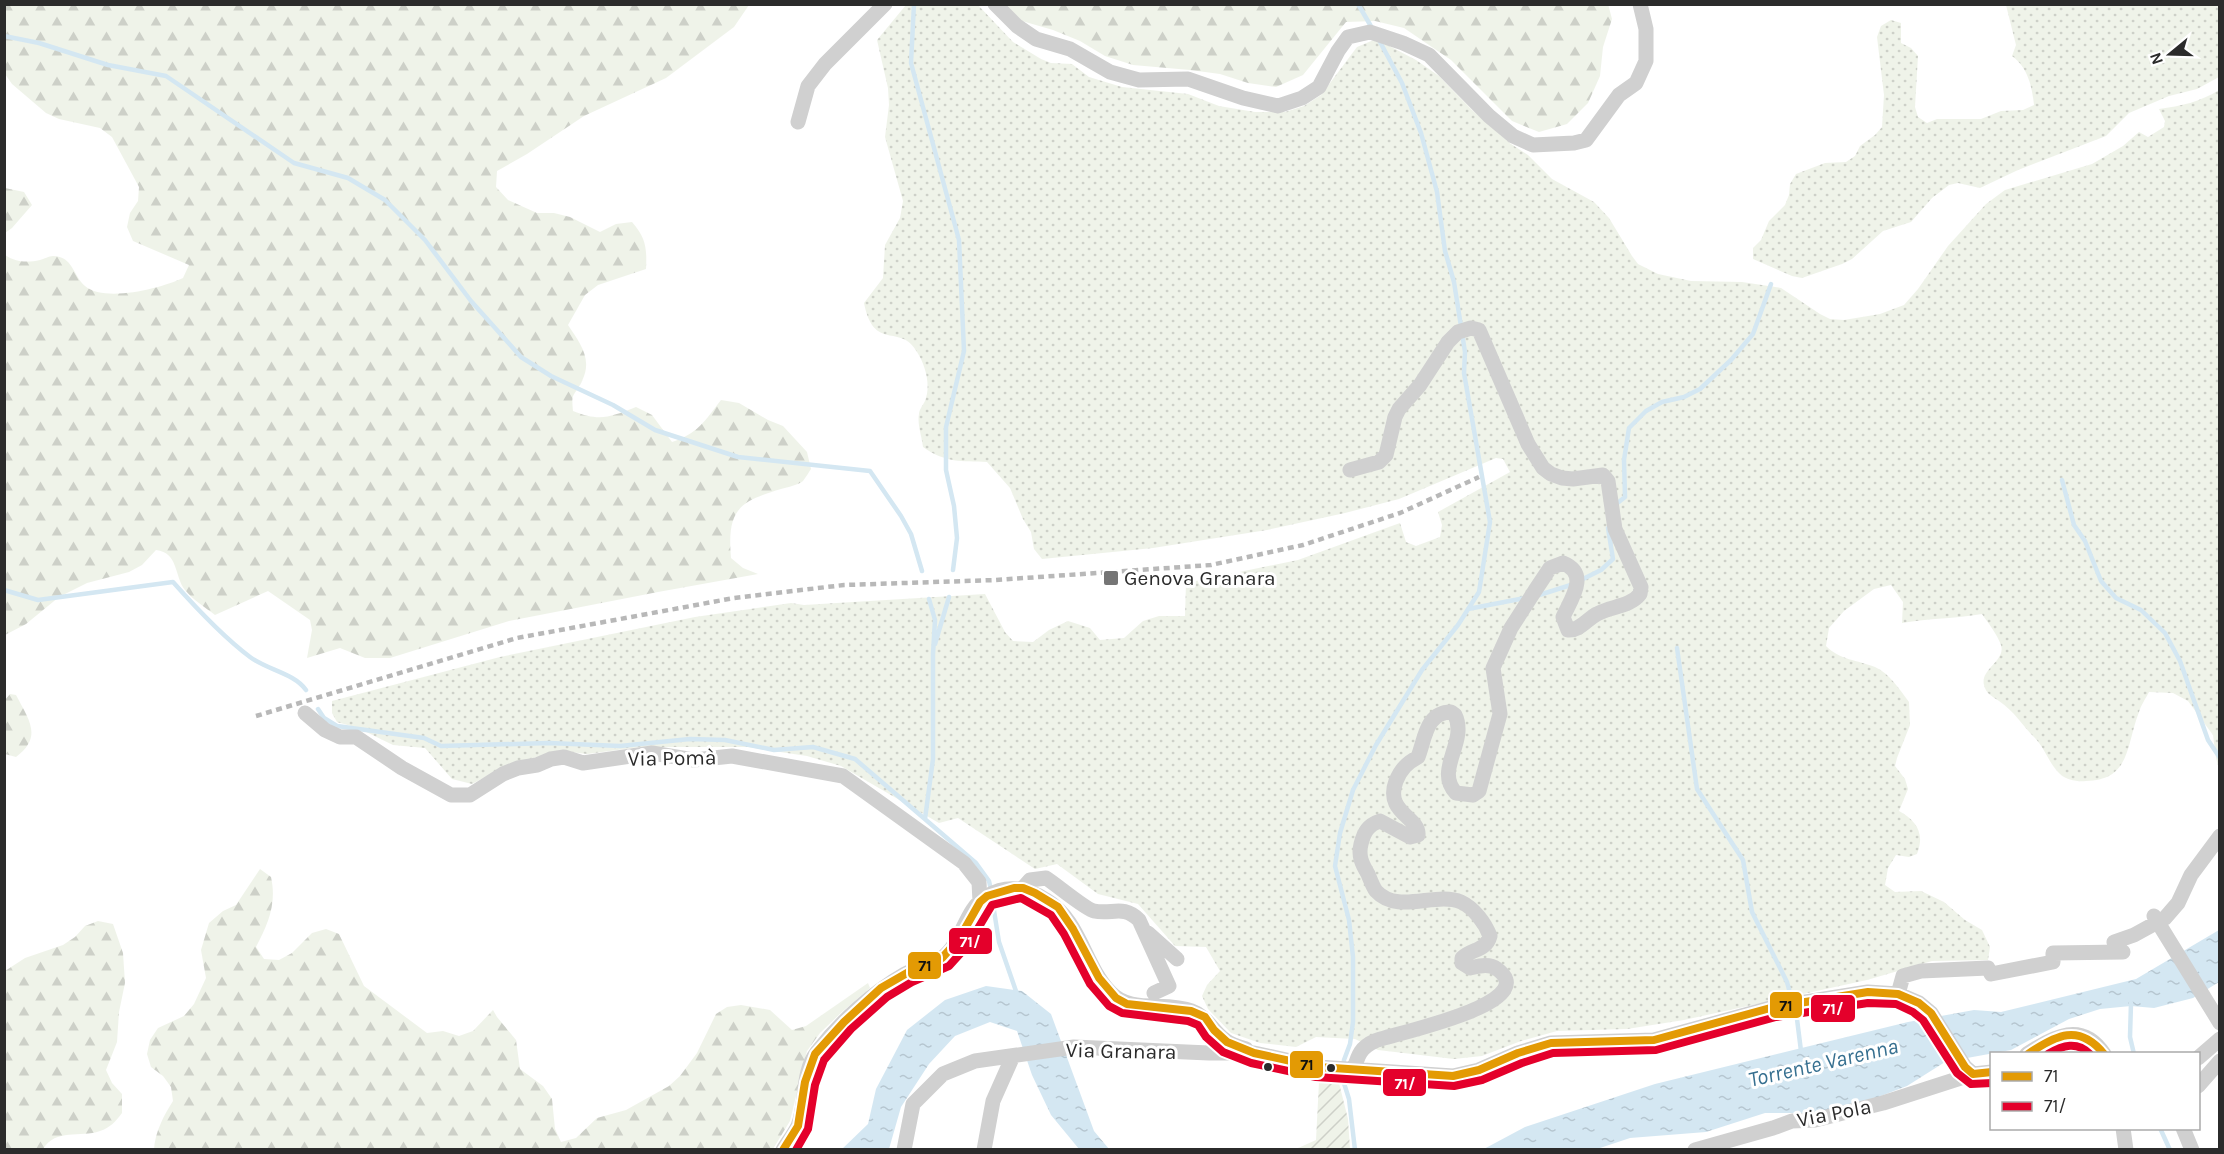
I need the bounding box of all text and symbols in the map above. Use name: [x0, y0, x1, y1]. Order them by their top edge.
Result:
north arrow: [2140, 24, 2200, 84]
text: N: [2145, 50, 2167, 67]
place label: Genova Granara: [1124, 566, 1276, 590]
marker: Genova Granara: [1102, 569, 1120, 587]
street label: Via Pomà: [627, 745, 717, 771]
line badge: 71/: [948, 927, 993, 955]
text: 71/: [959, 932, 981, 951]
line badge: 71: [907, 951, 942, 980]
text: 71: [918, 956, 932, 975]
line badge: 71: [1769, 991, 1803, 1019]
line badge: 71/: [1810, 994, 1856, 1023]
text: 71: [1779, 996, 1793, 1015]
text: 71/: [1822, 999, 1844, 1018]
water label: Torrente Varenna: [1746, 1033, 1901, 1093]
street label: Via Granara: [1065, 1038, 1177, 1064]
line badge: 71: [1289, 1050, 1324, 1079]
legend: [1990, 1052, 2200, 1130]
text: 71: [1300, 1055, 1314, 1074]
unlabelled marker: [1262, 1061, 1274, 1073]
unlabelled marker: [1325, 1062, 1337, 1074]
text: 71: [2044, 1065, 2058, 1087]
line badge: 71/: [1382, 1068, 1427, 1097]
text: 71/: [1394, 1074, 1416, 1093]
street label: Via Pola: [1795, 1094, 1873, 1132]
text: 71/: [2044, 1095, 2066, 1117]

